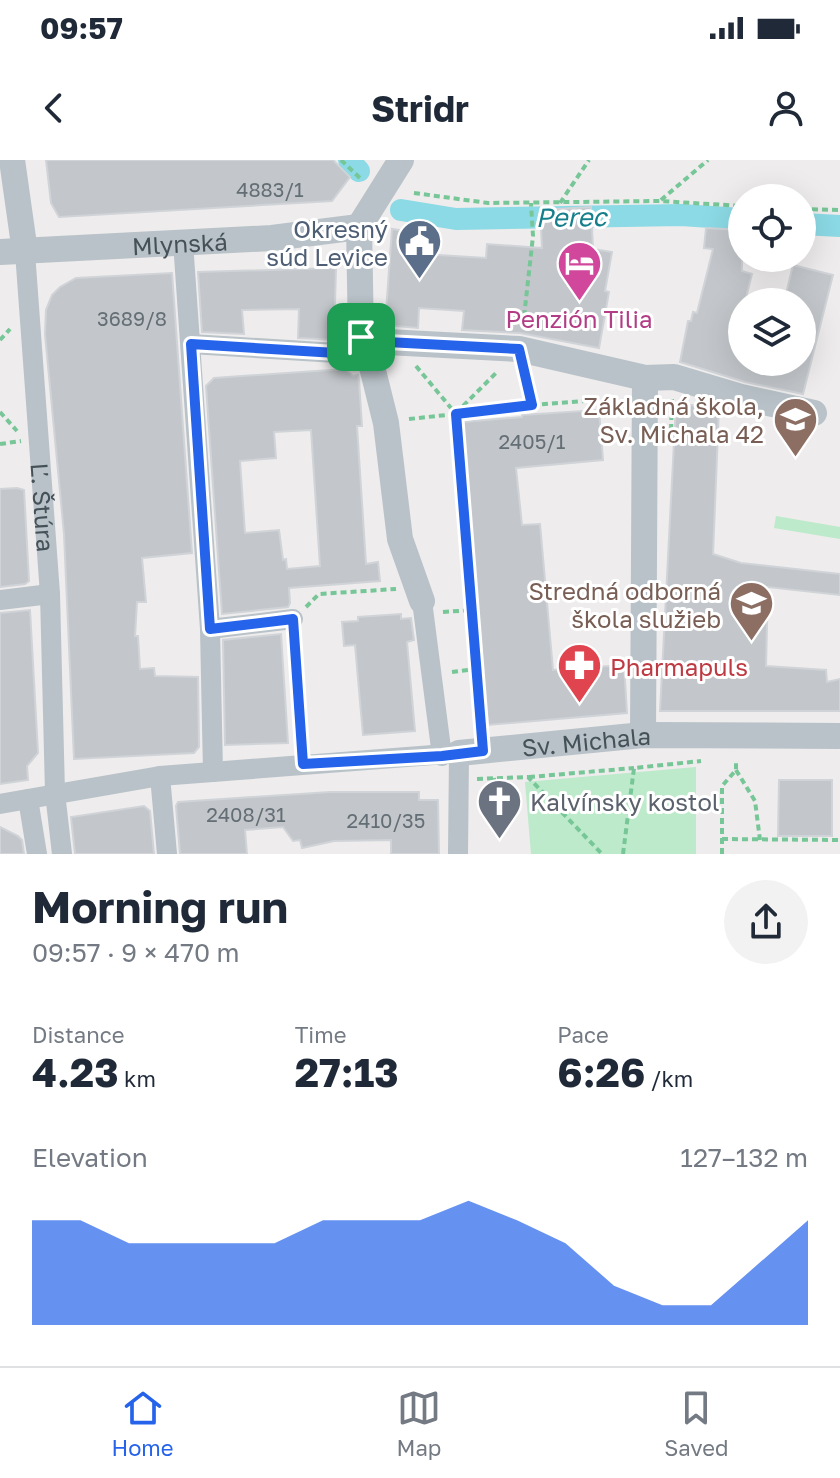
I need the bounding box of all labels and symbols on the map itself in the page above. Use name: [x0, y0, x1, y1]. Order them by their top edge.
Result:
house number: 4883/1: [236, 177, 304, 201]
water label: Perec: [535, 201, 609, 233]
place label: Okresný súd Levice: [266, 214, 388, 271]
public building icon: Okresný súd Levice: [395, 218, 443, 281]
street label: Mlynská: [131, 226, 228, 260]
hotel icon: Penzión Tilia: [555, 240, 603, 303]
pin: [327, 303, 395, 371]
place label: Penzión Tilia: [506, 304, 652, 333]
house number: 3689/8: [97, 306, 167, 330]
place label: Základná škola, Sv. Michala 42: [584, 391, 764, 448]
school or university icon: Základná škola, Sv. Michala 42: [771, 395, 819, 458]
house number: 2405/1: [498, 429, 566, 453]
street label: Ľ. Štúra: [26, 462, 61, 553]
place label: Stredná odborná škola služieb: [528, 576, 721, 633]
school or university icon: Stredná odborná škola služieb: [728, 580, 776, 643]
pharmacy icon: Pharmapuls: [555, 642, 603, 705]
place label: Pharmapuls: [610, 652, 748, 681]
street label: Sv. Michala: [520, 720, 651, 761]
church icon: Kalvínsky kostol: [475, 777, 523, 840]
place label: Kalvínsky kostol: [530, 787, 720, 816]
house number: 2408/31: [206, 802, 286, 826]
house number: 2410/35: [347, 808, 425, 832]

